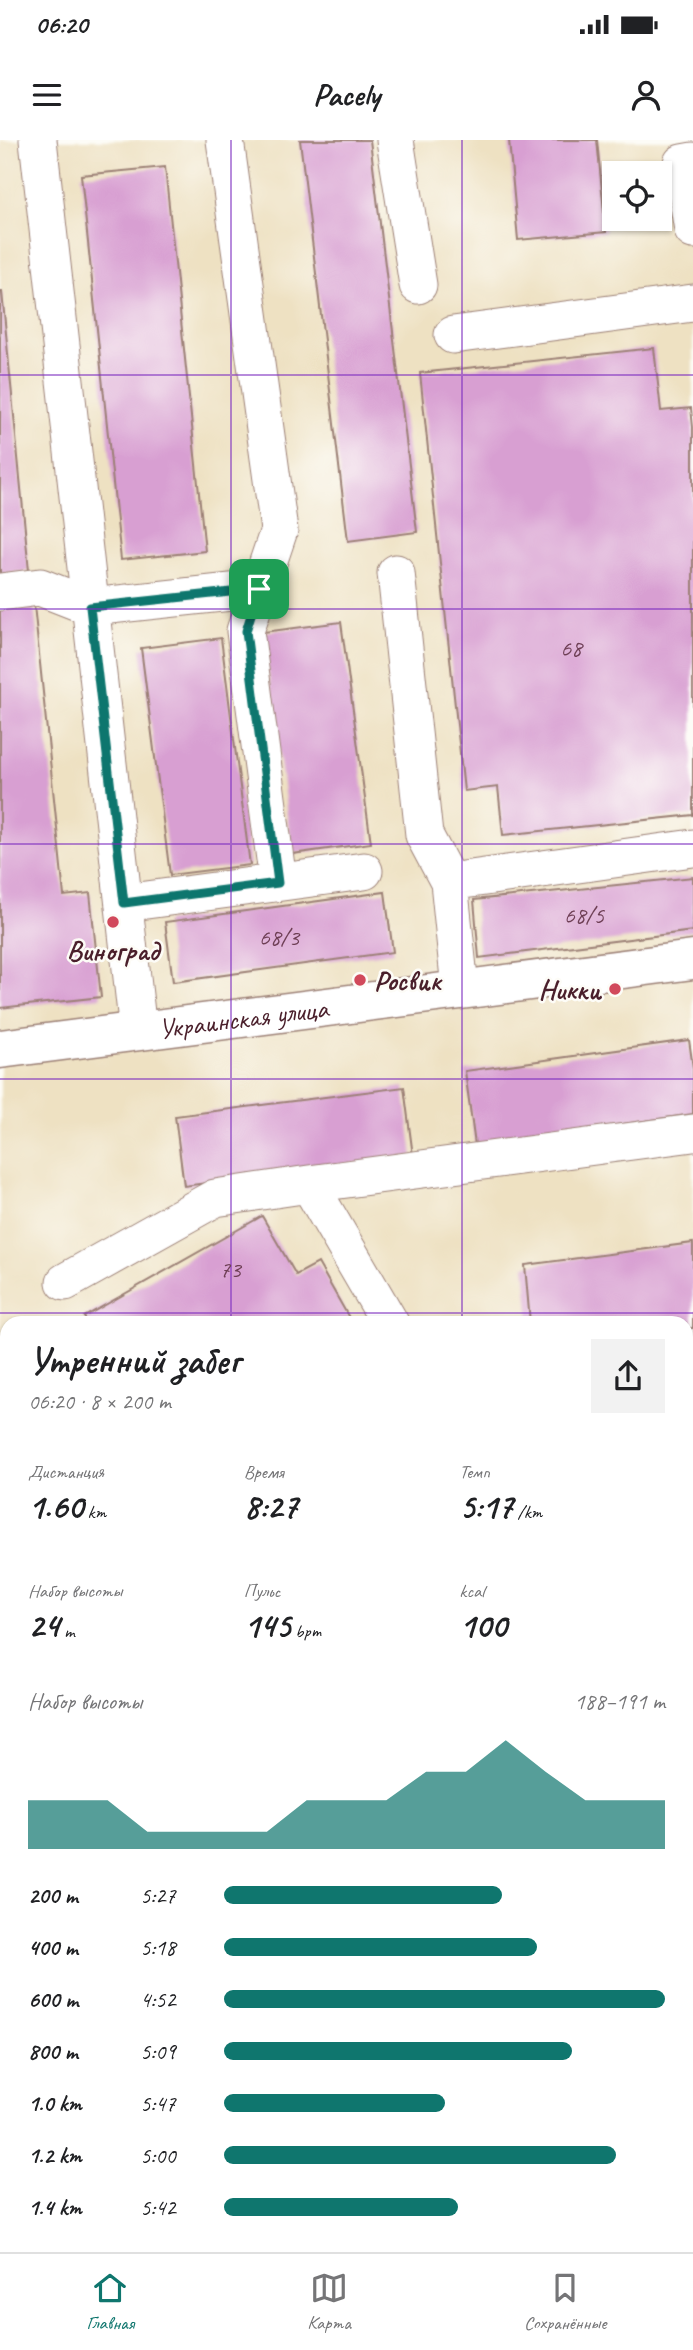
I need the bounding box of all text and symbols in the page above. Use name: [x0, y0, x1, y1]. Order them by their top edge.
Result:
text: 06:20: [35, 8, 88, 41]
text: Pacely: [313, 74, 380, 115]
icon: menu: [28, 76, 66, 114]
icon: person: [627, 76, 665, 114]
map controls: [602, 161, 672, 231]
button: locate: [602, 161, 672, 231]
pin: [229, 559, 289, 619]
icon: arrive: [240, 570, 278, 608]
house number: 68: [560, 633, 584, 663]
house number: 68/5: [564, 900, 605, 930]
marker: Виноград: [105, 914, 121, 930]
house number: 68/3: [259, 922, 301, 952]
place label: Виноград: [67, 933, 162, 968]
place label: Росвик: [374, 963, 444, 998]
marker: Росвик: [352, 972, 368, 988]
place label: Никки: [539, 972, 602, 1007]
marker: Никки: [607, 981, 623, 997]
street label: Украинская улица: [156, 989, 332, 1046]
house number: 73: [219, 1254, 243, 1284]
text: Утренний забег: [28, 1337, 240, 1384]
button: share: [591, 1339, 665, 1413]
text: 06:20 · 8 × 200 m: [28, 1387, 171, 1416]
text: Дистанция: [28, 1460, 104, 1484]
text: Время: [244, 1460, 284, 1484]
text: Темп: [459, 1460, 490, 1484]
text: 1.60: [28, 1484, 83, 1529]
text: 8:27: [244, 1484, 298, 1529]
text: 5:17: [459, 1484, 513, 1529]
text: km: [83, 1500, 106, 1524]
text: /km: [513, 1500, 542, 1524]
text: Набор высоты: [28, 1579, 122, 1603]
text: Пульс: [244, 1579, 280, 1603]
text: kcal: [459, 1579, 484, 1603]
text: 24: [28, 1603, 60, 1648]
text: 145: [244, 1603, 290, 1648]
text: 100: [459, 1603, 507, 1648]
text: m: [60, 1619, 75, 1643]
text: bpm: [290, 1619, 321, 1643]
text: Набор высоты: [28, 1687, 142, 1716]
text: 188–191 m: [574, 1687, 665, 1716]
text: 200 m: [28, 1881, 78, 1910]
text: 5:27: [140, 1881, 176, 1910]
text: 400 m: [28, 1933, 78, 1962]
text: 5:18: [140, 1933, 176, 1962]
text: 600 m: [28, 1985, 78, 2014]
text: 4:52: [140, 1985, 176, 2014]
text: 800 m: [28, 2037, 78, 2066]
text: 5:09: [140, 2037, 176, 2066]
text: 1.0 km: [28, 2089, 82, 2118]
text: 5:47: [140, 2089, 176, 2118]
text: 1.2 km: [28, 2141, 82, 2170]
text: 5:00: [140, 2141, 176, 2170]
text: 1.4 km: [28, 2193, 82, 2222]
text: 5:42: [140, 2193, 176, 2222]
tab: Главная: [87, 2269, 134, 2335]
tab: Карта: [307, 2269, 351, 2335]
tab: Сохранённые: [524, 2269, 606, 2335]

